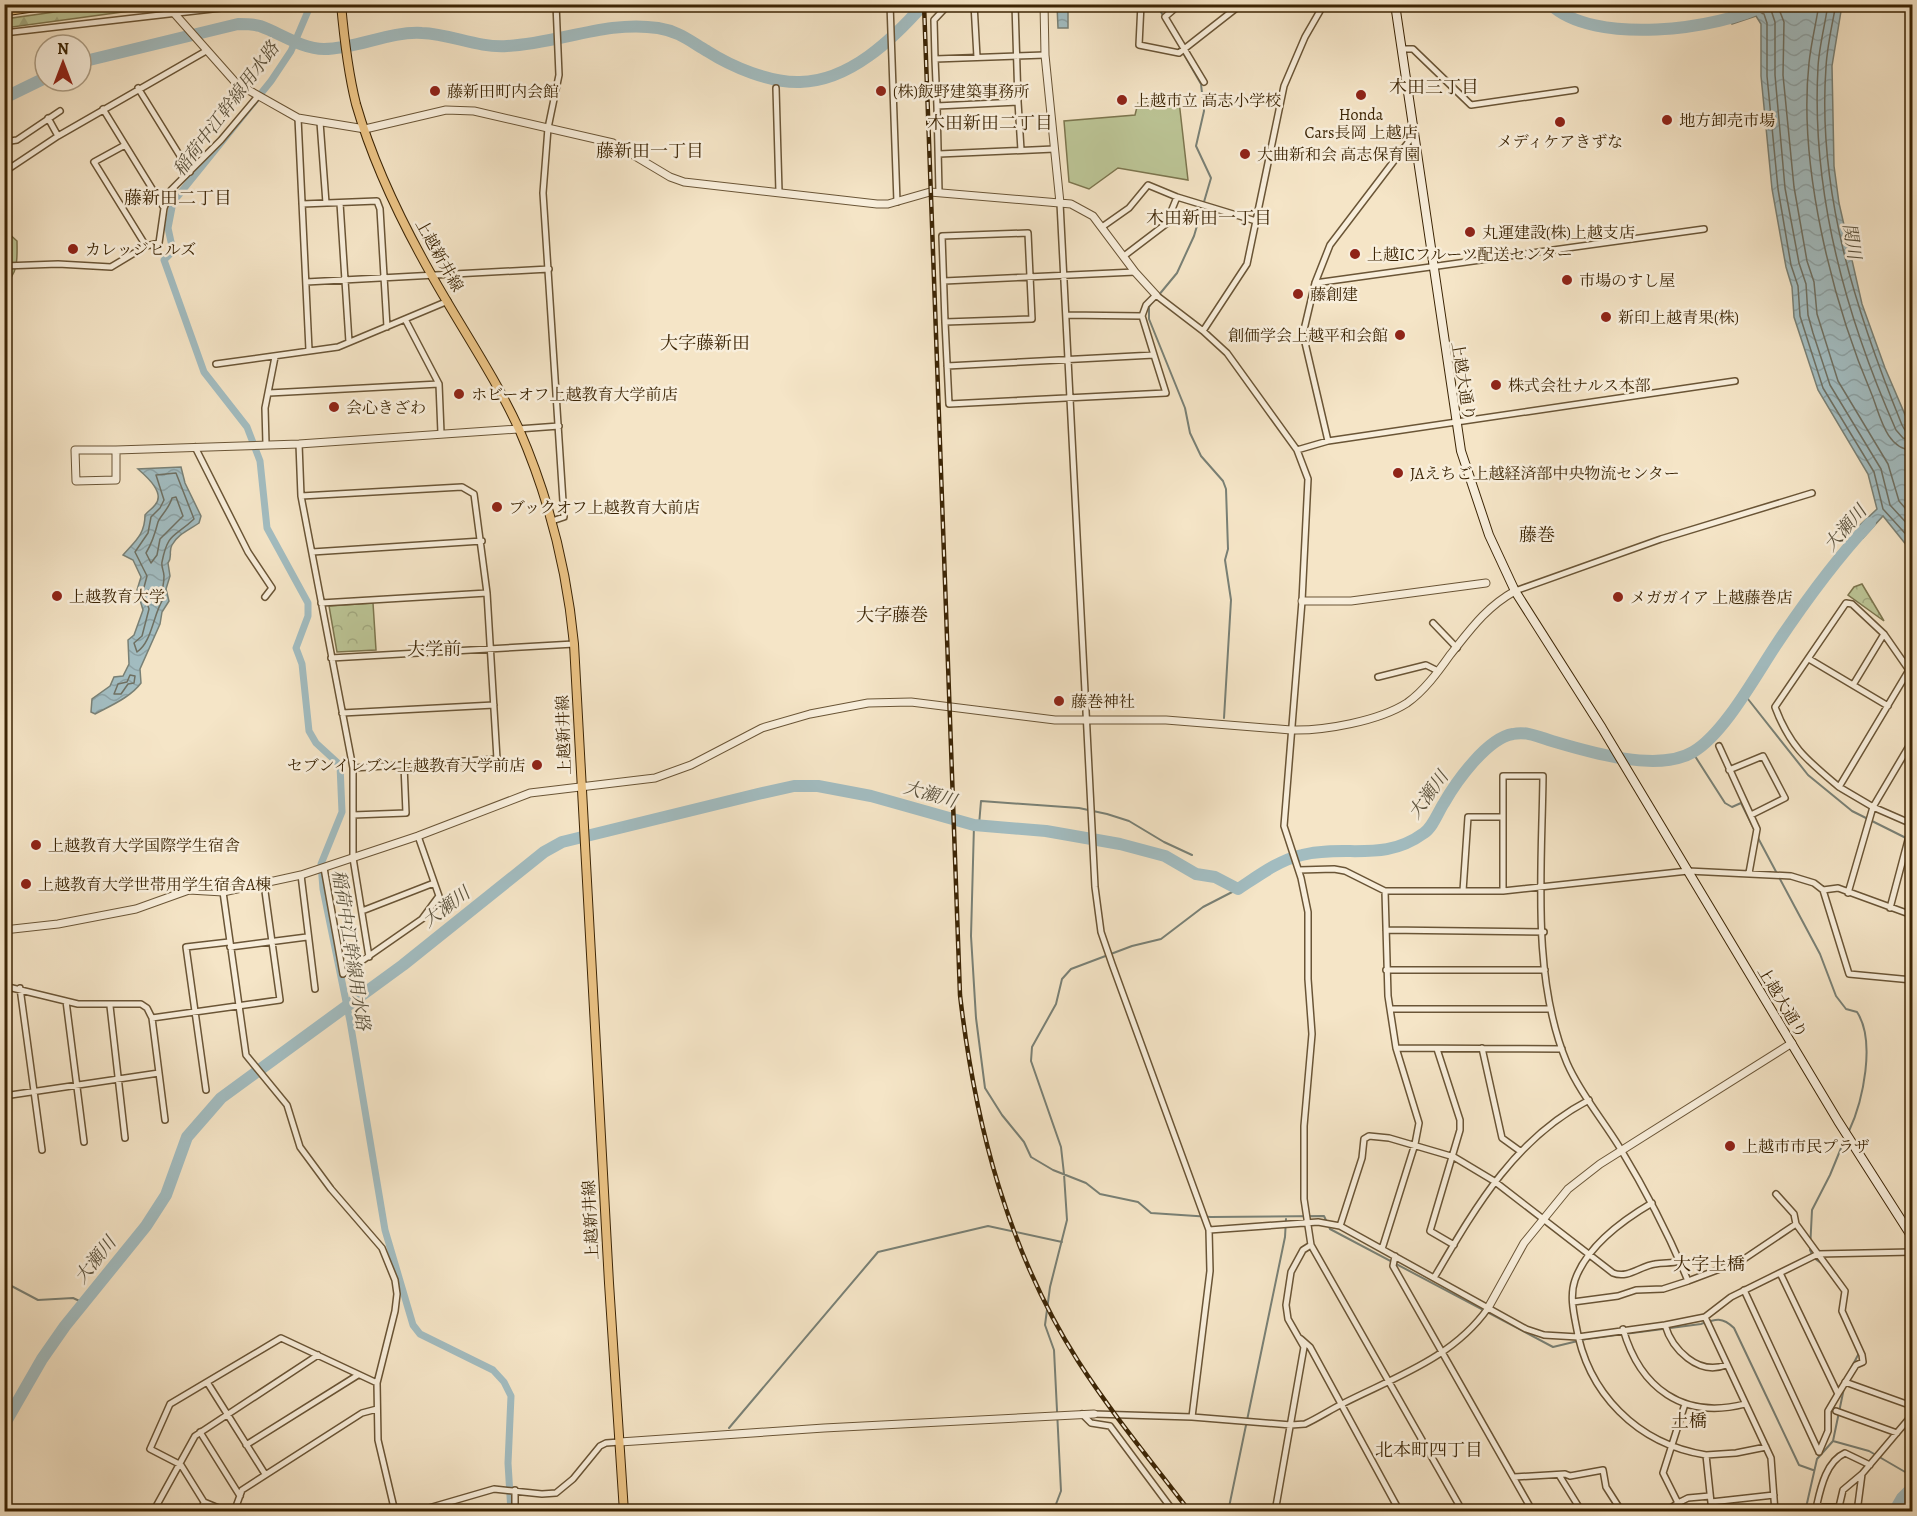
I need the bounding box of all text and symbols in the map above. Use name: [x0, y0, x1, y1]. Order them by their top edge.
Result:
north arrow: [33, 33, 93, 93]
water label: 稲荷中江幹線用水路: [168, 35, 286, 181]
text: N: [57, 38, 69, 60]
district label: 木田三丁目: [1389, 75, 1479, 99]
place label: 藤新田町内会館: [447, 81, 559, 103]
place label: (株)飯野建築事務所: [893, 81, 1030, 103]
marker: 藤新田町内会館: [428, 84, 442, 98]
marker: (株)飯野建築事務所: [874, 84, 888, 98]
marker: Honda Cars長岡 上越店: [1354, 88, 1368, 102]
place label: 上越市立 高志小学校: [1134, 90, 1281, 112]
marker: 上越市立 高志小学校: [1115, 93, 1129, 107]
place label: Honda Cars長岡 上越店: [1304, 104, 1418, 144]
place label: 地方卸売市場: [1679, 110, 1775, 132]
district label: 木田新田二丁目: [927, 111, 1053, 135]
marker: 地方卸売市場: [1660, 113, 1674, 127]
marker: メディケアきずな: [1553, 115, 1567, 129]
place label: メディケアきずな: [1497, 131, 1623, 153]
district label: 藤新田一丁目: [596, 139, 704, 163]
place label: 大曲新和会 高志保育園: [1257, 144, 1420, 166]
marker: 大曲新和会 高志保育園: [1238, 147, 1252, 161]
district label: 藤新田二丁目: [124, 186, 232, 210]
district label: 木田新田一丁目: [1146, 206, 1272, 230]
street label: 上越新井線: [410, 215, 468, 296]
water label: 関川: [1837, 221, 1867, 263]
place label: 丸運建設(株)上越支店: [1482, 222, 1635, 244]
marker: 丸運建設(株)上越支店: [1463, 225, 1477, 239]
place label: カレッジヒルズ: [85, 239, 196, 261]
marker: カレッジヒルズ: [66, 242, 80, 256]
place label: 上越ICフルーツ配送センター: [1367, 244, 1573, 266]
marker: 上越ICフルーツ配送センター: [1348, 247, 1362, 261]
place label: 市場のすし屋: [1579, 270, 1675, 292]
marker: 市場のすし屋: [1560, 273, 1574, 287]
place label: 藤創建: [1310, 284, 1358, 306]
marker: 藤創建: [1291, 287, 1305, 301]
place label: 新印上越青果(株): [1618, 307, 1739, 329]
marker: 新印上越青果(株): [1599, 310, 1613, 324]
place label: 創価学会上越平和会館: [1228, 325, 1388, 347]
marker: 創価学会上越平和会館: [1393, 328, 1407, 342]
district label: 大字藤新田: [660, 331, 750, 355]
street label: 上越大通り: [1446, 340, 1480, 422]
place label: 株式会社ナルス本部: [1508, 375, 1651, 397]
marker: 株式会社ナルス本部: [1489, 378, 1503, 392]
place label: ホビーオフ上越教育大学前店: [471, 384, 678, 406]
marker: ホビーオフ上越教育大学前店: [452, 387, 466, 401]
place label: 会心きざわ: [346, 397, 426, 419]
marker: 会心きざわ: [327, 400, 341, 414]
place label: JAえちご上越経済部中央物流センター: [1410, 463, 1680, 485]
marker: JAえちご上越経済部中央物流センター: [1391, 466, 1405, 480]
place label: ブックオフ上越教育大前店: [509, 497, 699, 519]
water label: 大瀬川: [1818, 498, 1873, 556]
marker: ブックオフ上越教育大前店: [490, 500, 504, 514]
district label: 藤巻: [1519, 523, 1555, 547]
place label: 上越教育大学: [69, 586, 165, 608]
place label: メガガイア 上越藤巻店: [1630, 587, 1792, 609]
marker: 上越教育大学: [50, 589, 64, 603]
marker: メガガイア 上越藤巻店: [1611, 590, 1625, 604]
district label: 大字藤巻: [856, 603, 928, 627]
district label: 大学前: [407, 637, 461, 661]
place label: 藤巻神社: [1071, 691, 1135, 713]
marker: 藤巻神社: [1052, 694, 1066, 708]
street label: 上越新井線: [552, 695, 576, 775]
place label: セブンイレブン上越教育大学前店: [287, 755, 525, 777]
marker: セブンイレブン上越教育大学前店: [530, 758, 544, 772]
water label: 大瀬川: [1402, 764, 1455, 824]
water label: 大瀬川: [901, 775, 961, 814]
place label: 上越教育大学国際学生宿舎: [48, 835, 240, 857]
marker: 上越教育大学国際学生宿舎: [29, 838, 43, 852]
water label: 稲荷中江幹線用水路: [326, 868, 376, 1034]
place label: 上越教育大学世帯用学生宿舎A棟: [38, 874, 271, 896]
marker: 上越教育大学世帯用学生宿舎A棟: [19, 877, 33, 891]
water label: 大瀬川: [417, 880, 476, 933]
street label: 上越大通り: [1752, 963, 1812, 1042]
place label: 上越市市民プラザ: [1742, 1136, 1870, 1158]
marker: 上越市市民プラザ: [1723, 1139, 1737, 1153]
street label: 上越新井線: [578, 1179, 604, 1260]
water label: 大瀬川: [69, 1230, 123, 1289]
district label: 大字土橋: [1673, 1252, 1745, 1276]
district label: 土橋: [1671, 1409, 1707, 1433]
district label: 北本町四丁目: [1375, 1438, 1483, 1462]

